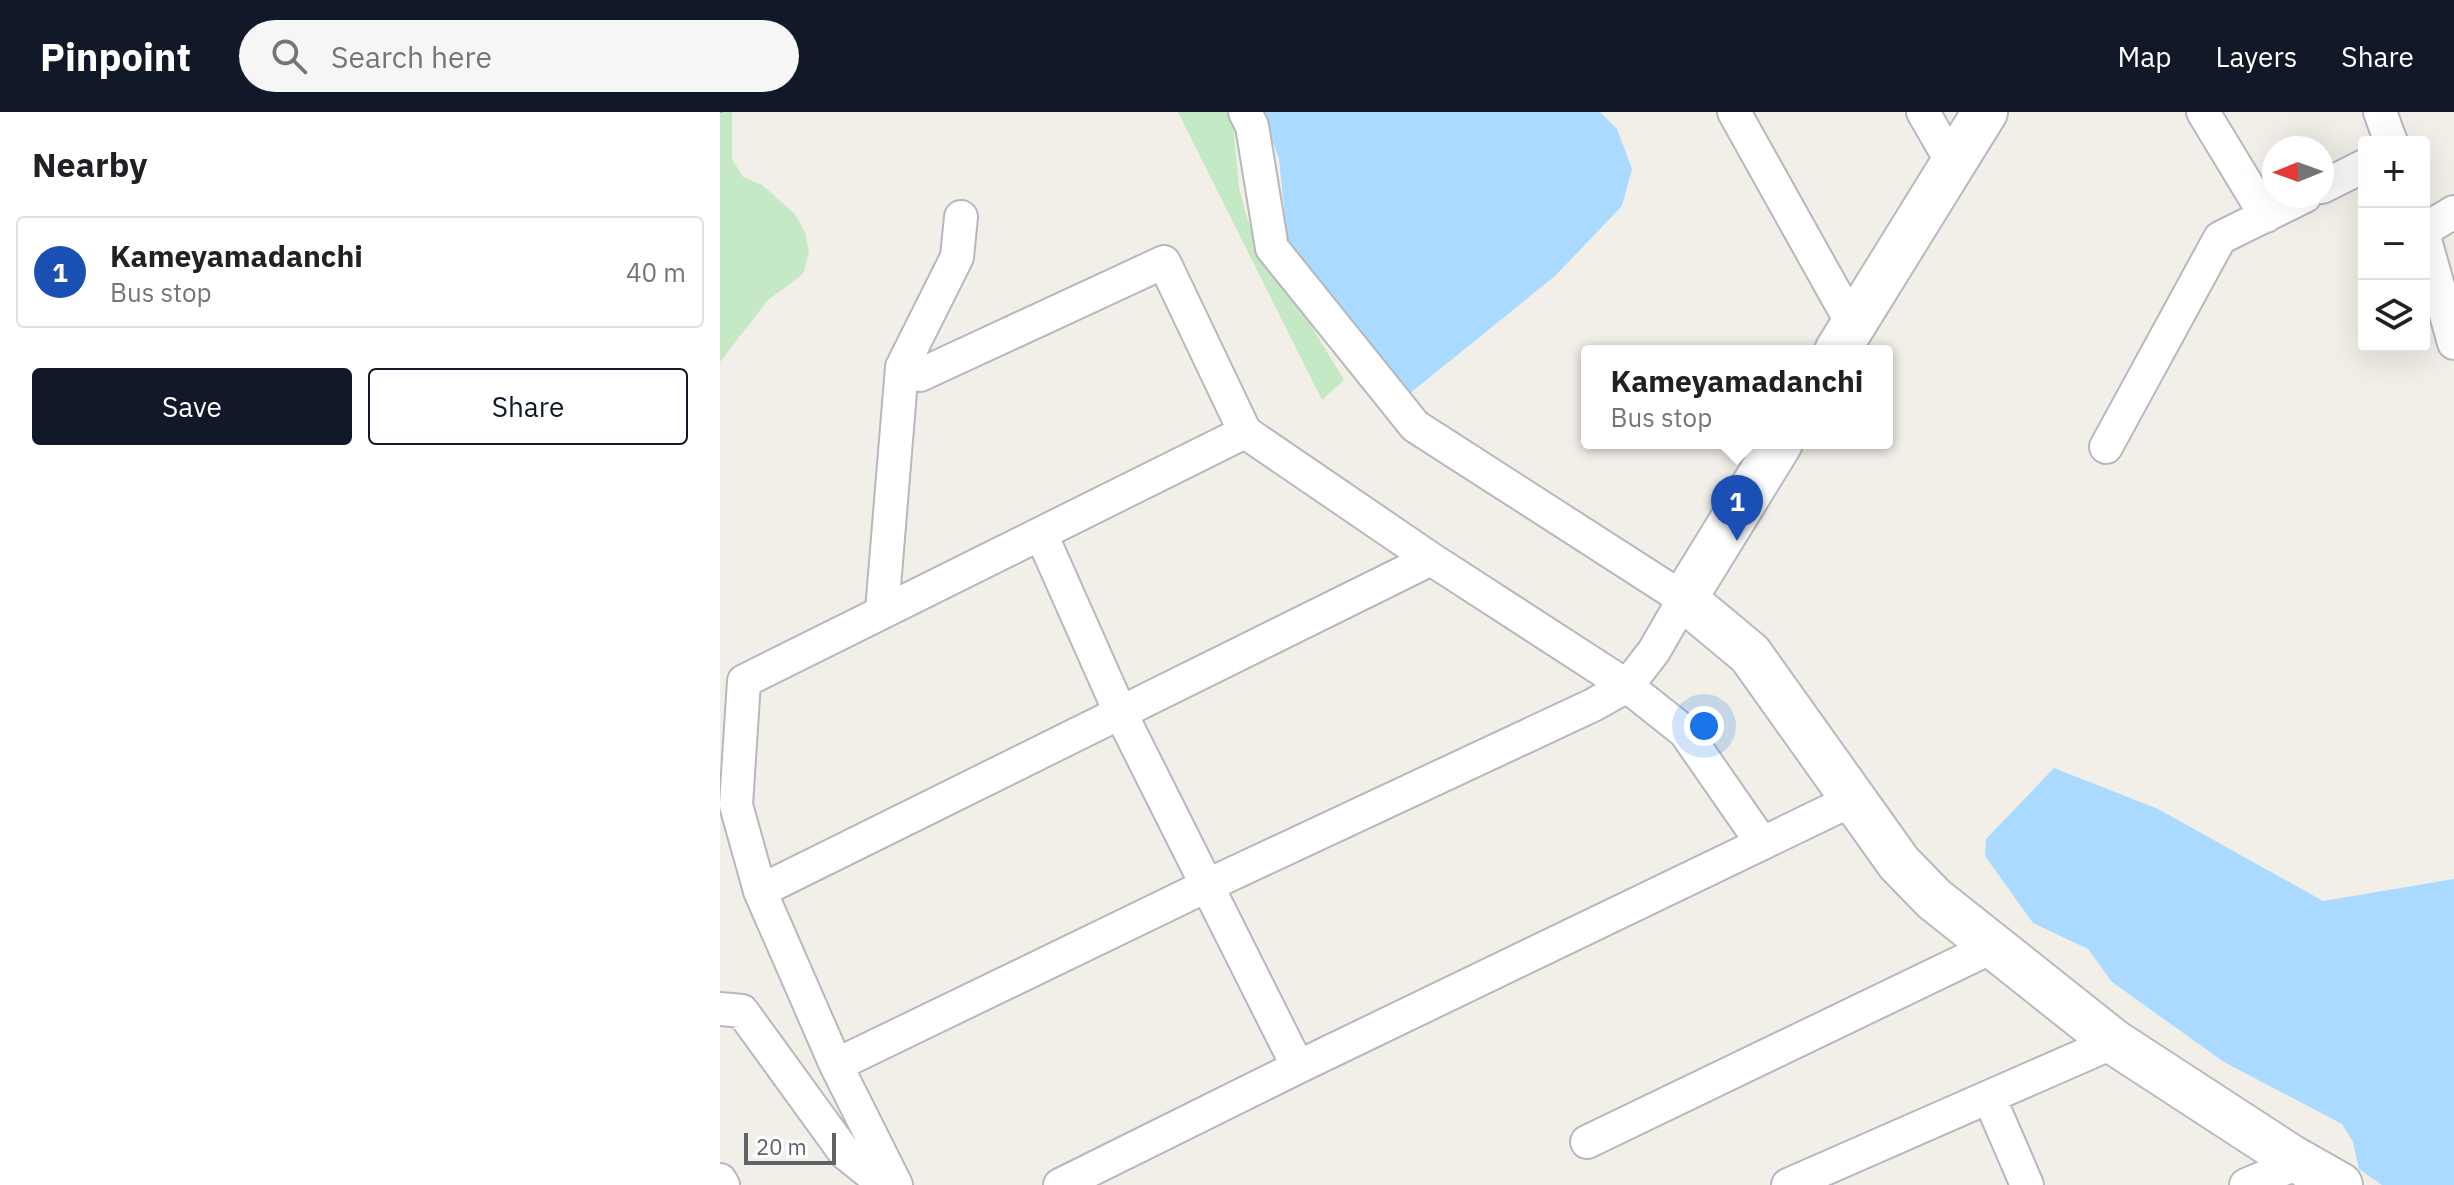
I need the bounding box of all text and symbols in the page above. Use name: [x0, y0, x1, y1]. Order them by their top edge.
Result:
search box: [239, 20, 799, 92]
text: Pinpoint: [40, 32, 191, 81]
icon: search: [267, 34, 311, 78]
text: Search here: [331, 37, 492, 76]
text: Map: [2117, 38, 2171, 75]
text: Layers: [2215, 38, 2297, 75]
text: Share: [2341, 38, 2414, 75]
north arrow: [2262, 136, 2334, 208]
map controls: [2358, 136, 2430, 352]
button: +: [2358, 136, 2430, 208]
text: Nearby: [32, 142, 147, 186]
button: −: [2358, 208, 2430, 280]
text: Kameyamadanchi: [110, 236, 363, 275]
text: 1: [52, 255, 68, 289]
text: 40 m: [626, 255, 686, 289]
text: Bus stop: [110, 275, 212, 309]
button: layers: [2358, 280, 2430, 352]
popup: [1581, 345, 1893, 449]
text: Kameyamadanchi: [1611, 361, 1863, 400]
button: Save: [32, 368, 352, 445]
button: Share: [368, 368, 688, 445]
text: Bus stop: [1611, 400, 1712, 434]
pin: 1: [1711, 475, 1763, 541]
your location: [1684, 706, 1724, 746]
scale bar: [744, 1129, 836, 1165]
text: 20 m: [756, 1132, 807, 1161]

